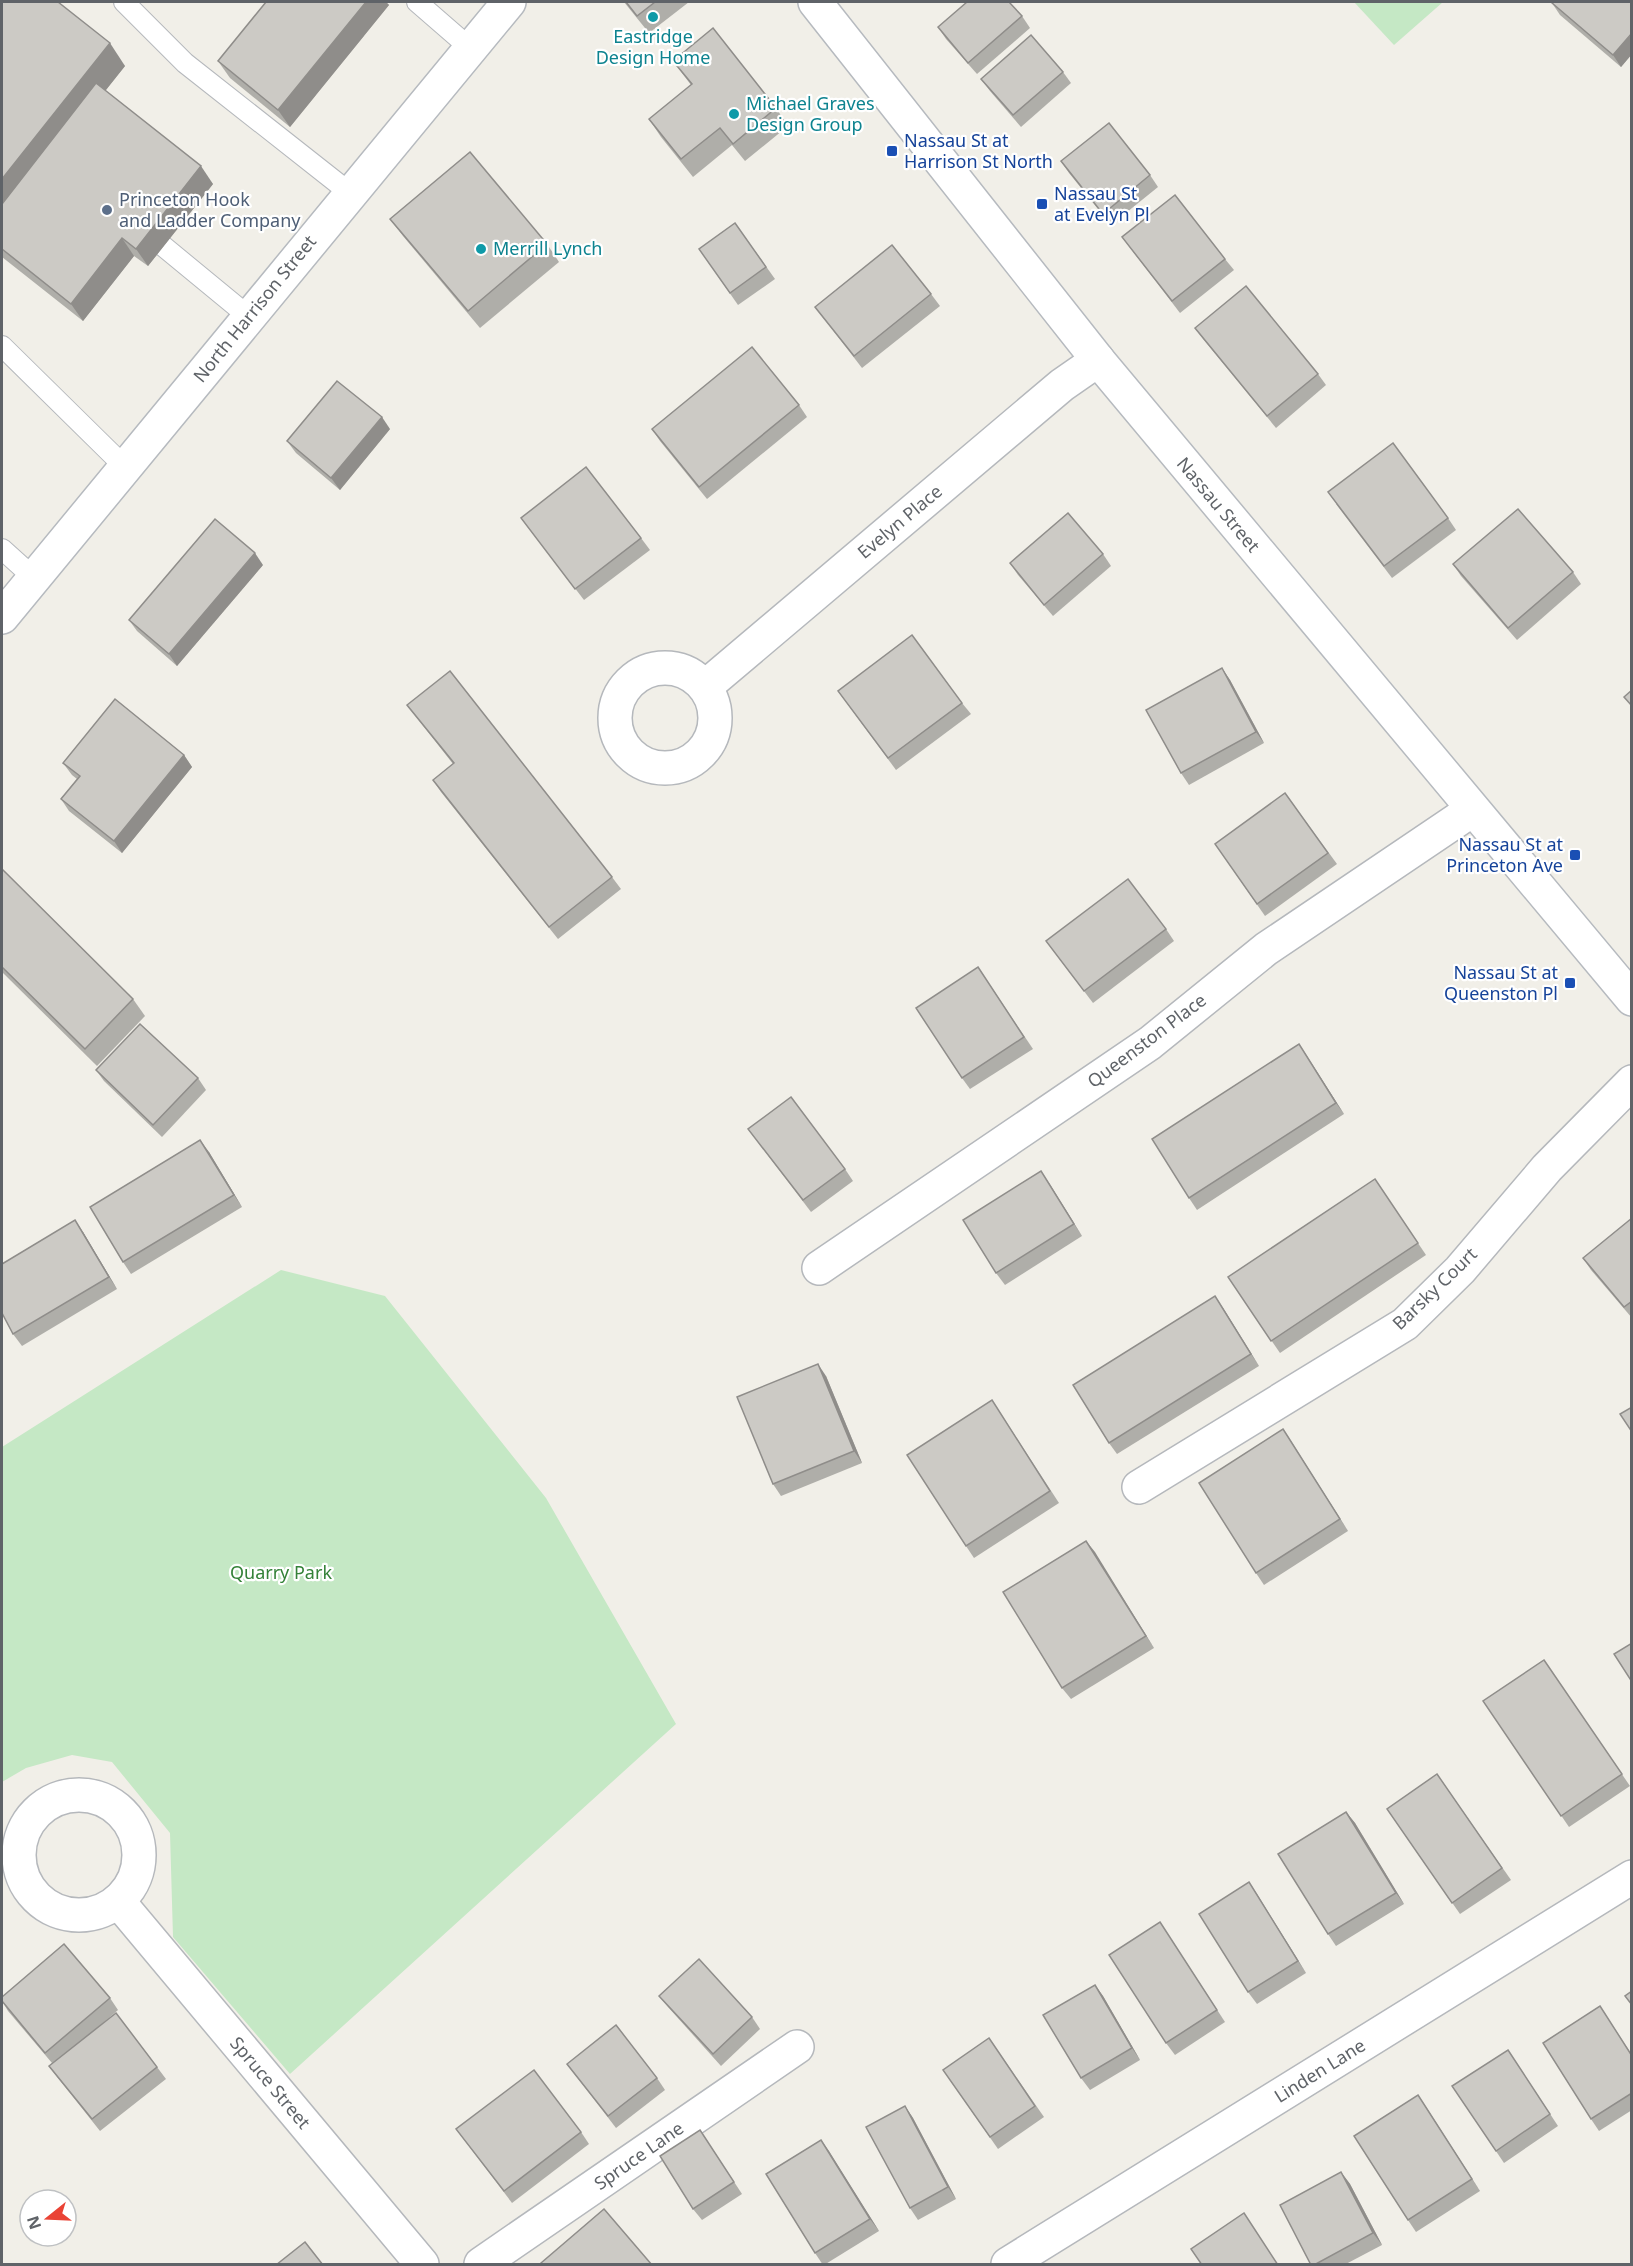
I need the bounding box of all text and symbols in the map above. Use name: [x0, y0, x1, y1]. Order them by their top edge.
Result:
marker: Eastridge Design Home: [646, 10, 660, 24]
place label: Eastridge Design Home: [596, 24, 710, 69]
place label: Michael Graves Design Group: [746, 91, 875, 136]
marker: Michael Graves Design Group: [727, 107, 741, 121]
place label: Nassau St at Harrison St North: [904, 128, 1053, 173]
marker: Nassau St at Harrison St North: [885, 144, 899, 158]
place label: Nassau St at Evelyn Pl: [1054, 181, 1150, 226]
place label: Princeton Hook and Ladder Company: [119, 187, 301, 232]
marker: Nassau St at Evelyn Pl: [1035, 197, 1049, 211]
marker: Princeton Hook and Ladder Company: [100, 203, 114, 217]
street label: North Harrison Street: [187, 229, 321, 387]
place label: Merrill Lynch: [493, 236, 602, 260]
marker: Merrill Lynch: [474, 242, 488, 256]
street label: Nassau Street: [1172, 452, 1266, 557]
street label: Evelyn Place: [852, 479, 947, 564]
place label: Nassau St at Princeton Ave: [1446, 832, 1563, 877]
marker: Nassau St at Princeton Ave: [1568, 848, 1582, 862]
place label: Nassau St at Queenston Pl: [1444, 960, 1558, 1005]
marker: Nassau St at Queenston Pl: [1563, 976, 1577, 990]
street label: Queenston Place: [1082, 988, 1211, 1093]
street label: Barsky Court: [1387, 1242, 1482, 1335]
park label: Quarry Park: [230, 1560, 332, 1584]
street label: Spruce Street: [225, 2031, 317, 2134]
street label: Linden Lane: [1269, 2033, 1370, 2108]
street label: Spruce Lane: [589, 2116, 688, 2195]
north arrow: [18, 2188, 78, 2248]
text: N: [21, 2213, 46, 2232]

